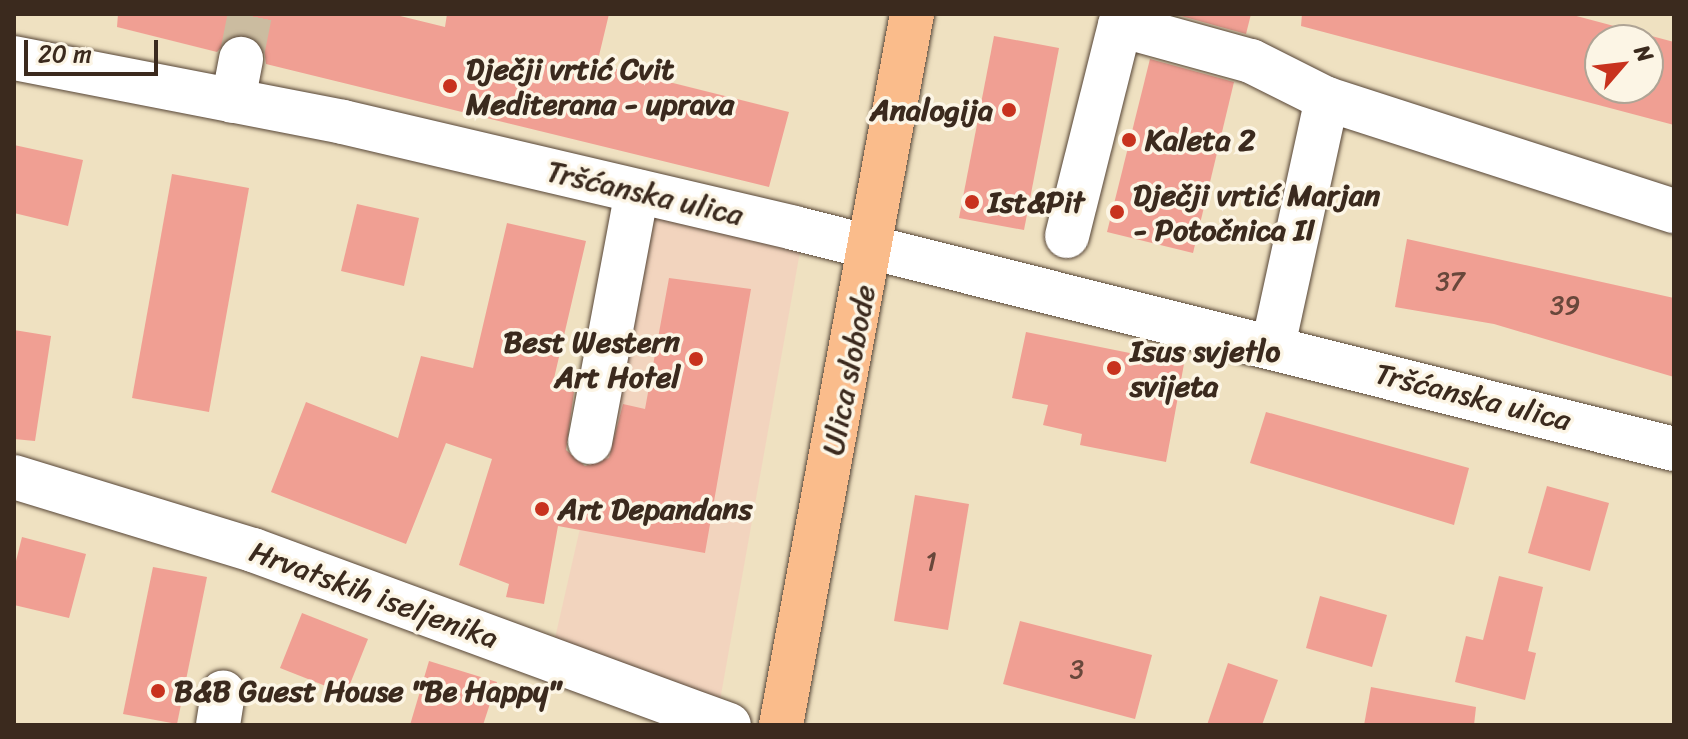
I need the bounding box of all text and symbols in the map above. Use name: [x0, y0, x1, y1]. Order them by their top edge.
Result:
scale bar: [28, 24, 162, 74]
north arrow: [1584, 24, 1664, 104]
text: 20 m: [38, 33, 92, 75]
text: N: [1623, 38, 1665, 69]
place label: Dječji vrtić Cvit Mediterana - uprava: [466, 51, 734, 122]
marker: Dječji vrtić Cvit Mediterana - uprava: [441, 77, 459, 95]
place label: Analogija: [870, 92, 993, 128]
marker: Analogija: [1000, 101, 1018, 119]
place label: Kaleta 2: [1145, 122, 1256, 158]
marker: Kaleta 2: [1120, 131, 1138, 149]
street label: Tršćanska ulica: [543, 153, 747, 233]
place label: Dječji vrtić Marjan - Potočnica II: [1133, 177, 1379, 248]
place label: Ist&Pit: [988, 184, 1084, 220]
marker: Ist&Pit: [963, 193, 981, 211]
marker: Dječji vrtić Marjan - Potočnica II: [1108, 203, 1126, 221]
house number: 37: [1435, 266, 1465, 298]
street label: Ulica slobode: [815, 281, 883, 459]
house number: 39: [1550, 290, 1580, 322]
place label: Best Western Art Hotel: [502, 324, 680, 394]
place label: Isus svjetlo svijeta: [1130, 333, 1282, 404]
marker: Best Western Art Hotel: [687, 350, 705, 368]
street label: Tršćanska ulica: [1371, 355, 1575, 439]
marker: Isus svjetlo svijeta: [1105, 359, 1123, 377]
place label: Art Depandans: [558, 491, 752, 527]
marker: Art Depandans: [533, 500, 551, 518]
street label: Hrvatskih iseljenika: [245, 533, 503, 657]
house number: 1: [925, 546, 937, 578]
house number: 3: [1070, 654, 1084, 686]
place label: B&B Guest House "Be Happy": [174, 673, 563, 709]
marker: B&B Guest House "Be Happy": [149, 682, 167, 700]

